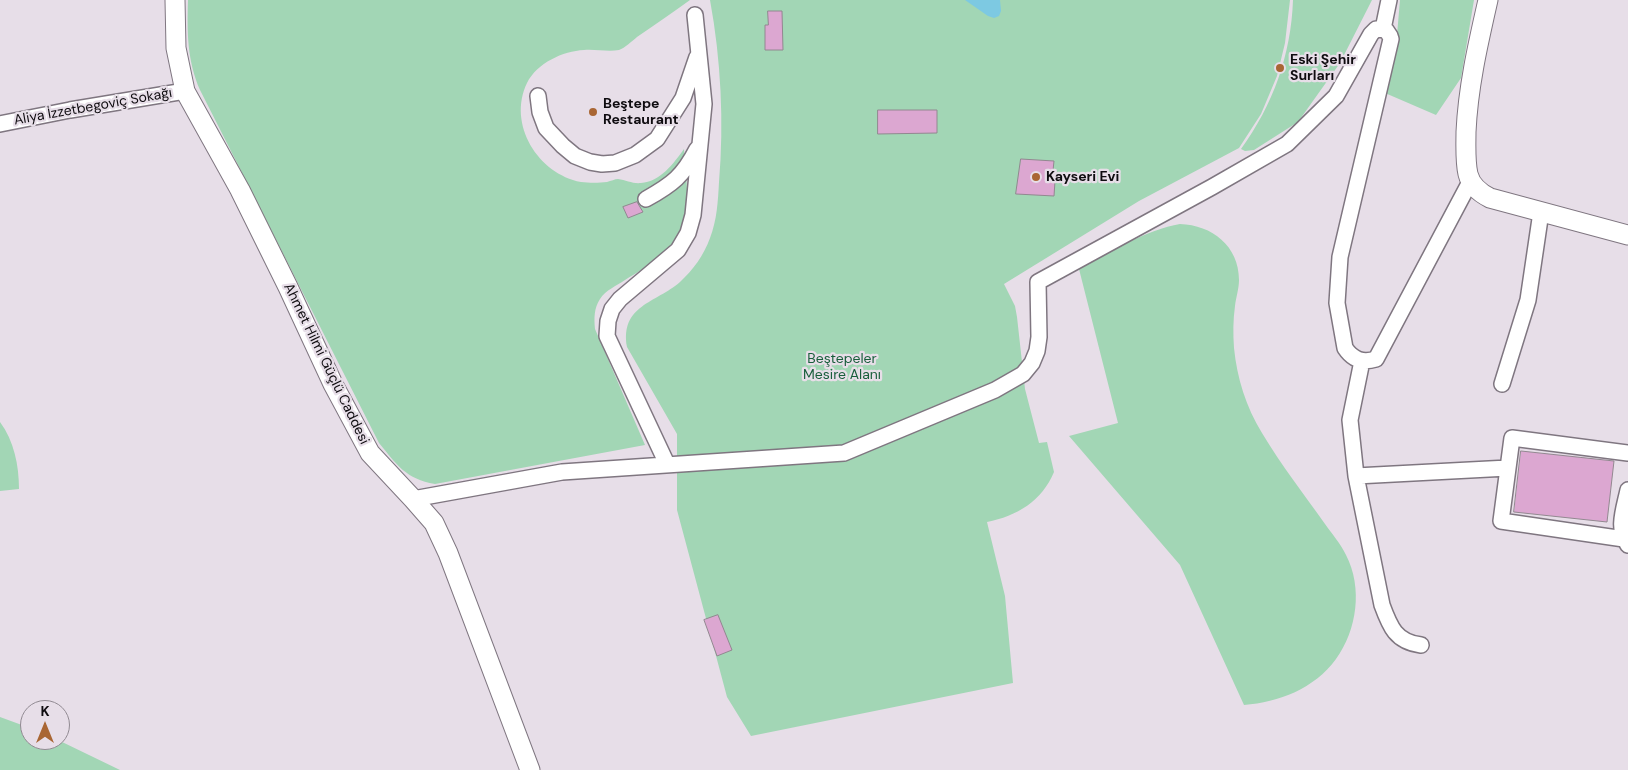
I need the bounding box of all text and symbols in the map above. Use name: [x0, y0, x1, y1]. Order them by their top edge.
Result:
place label: Eski Şehir Surları: [1290, 52, 1356, 84]
marker: Eski Şehir Surları: [1274, 62, 1286, 74]
street label: Aliya İzzetbegoviç Sokağı: [13, 85, 173, 129]
place label: Beştepe Restaurant: [603, 96, 679, 128]
marker: Beştepe Restaurant: [587, 106, 599, 118]
place label: Kayseri Evi: [1046, 169, 1119, 185]
marker: Kayseri Evi: [1030, 171, 1042, 183]
street label: Ahmet Hilmi Güçlü Caddesi: [280, 281, 372, 447]
park label: Beştepeler Mesire Alanı: [803, 351, 881, 384]
north arrow: [20, 700, 70, 750]
text: K: [40, 702, 50, 720]

